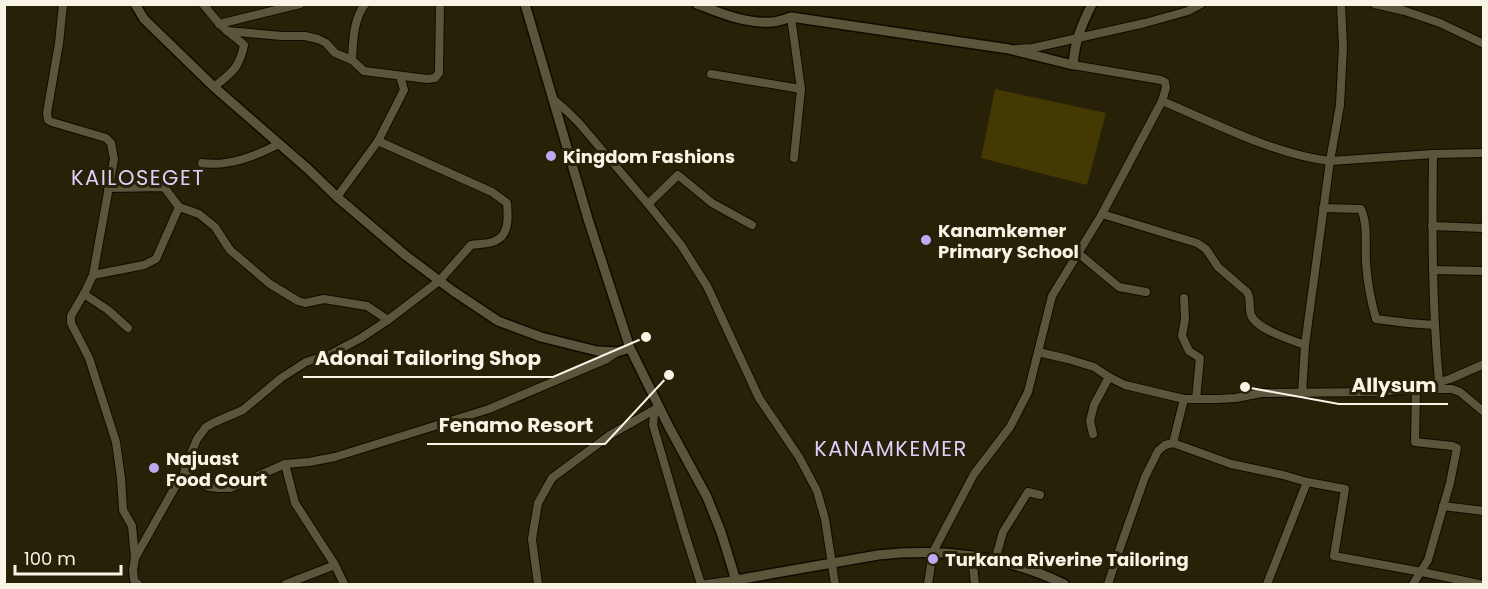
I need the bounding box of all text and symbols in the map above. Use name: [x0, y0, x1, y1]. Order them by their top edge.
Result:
place label: Kingdom Fashions: [563, 144, 735, 169]
marker: Kingdom Fashions: [544, 149, 558, 163]
district label: KAILOSEGET: [71, 163, 205, 192]
place label: Kanamkemer Primary School: [938, 218, 1079, 264]
marker: Kanamkemer Primary School: [919, 233, 933, 247]
callout: Adonai Tailoring Shop: [303, 339, 553, 377]
text: Adonai Tailoring Shop: [315, 344, 541, 372]
callout: Allysum: [1339, 366, 1448, 404]
text: Allysum: [1352, 371, 1437, 399]
callout: Fenamo Resort: [427, 406, 605, 444]
text: Fenamo Resort: [439, 411, 593, 439]
district label: KANAMKEMER: [814, 434, 968, 463]
place label: Najuast Food Court: [166, 446, 267, 492]
marker: Najuast Food Court: [147, 461, 161, 475]
scale bar: [15, 538, 122, 576]
text: 100 m: [24, 546, 76, 571]
place label: Turkana Riverine Tailoring: [945, 547, 1189, 572]
marker: Turkana Riverine Tailoring: [926, 552, 940, 566]

